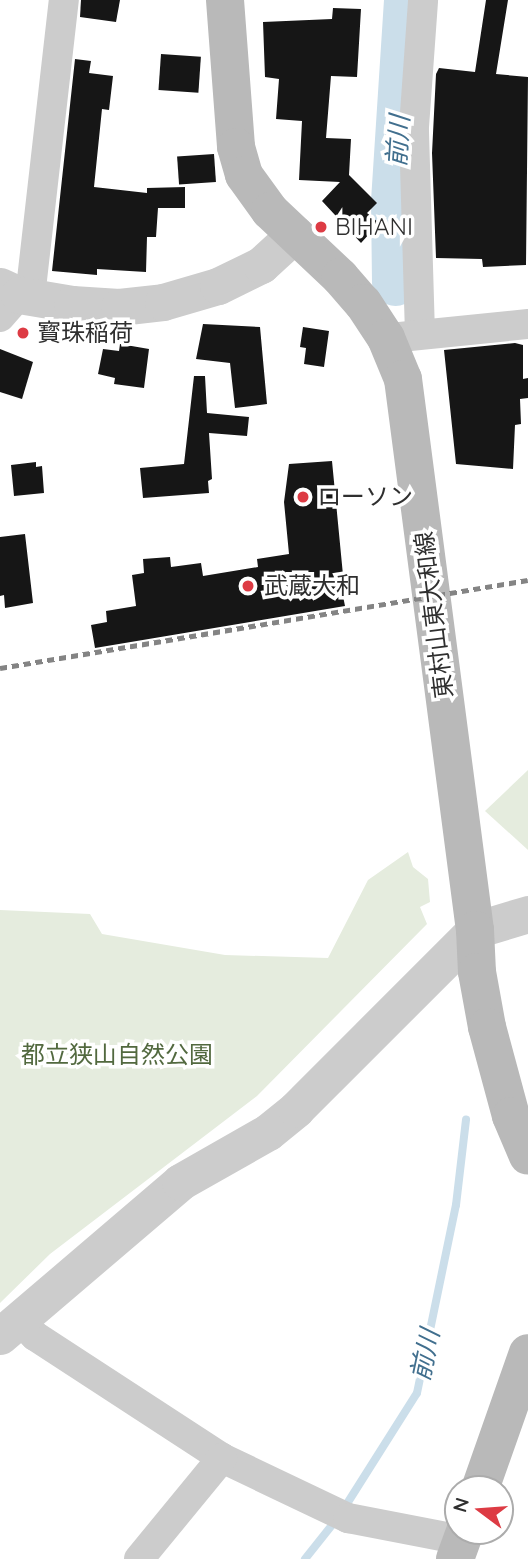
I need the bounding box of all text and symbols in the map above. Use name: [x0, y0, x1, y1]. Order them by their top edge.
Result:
water label: 前川: [381, 114, 415, 168]
place label: BIHANI: [335, 213, 413, 241]
marker: BIHANI: [313, 219, 329, 235]
place label: 寳珠稲荷: [37, 319, 133, 347]
marker: 寳珠稲荷: [15, 325, 31, 341]
place label: ローソン: [317, 483, 413, 511]
marker: ローソン: [295, 489, 311, 505]
street label: 東村山東大和線: [409, 530, 459, 700]
place label: 武蔵大和: [264, 572, 360, 600]
marker: 武蔵大和: [238, 576, 258, 596]
park label: 都立狭山自然公園: [21, 1041, 213, 1069]
water label: 前川: [404, 1326, 446, 1384]
north arrow: [444, 1475, 514, 1545]
text: N: [447, 1495, 474, 1515]

